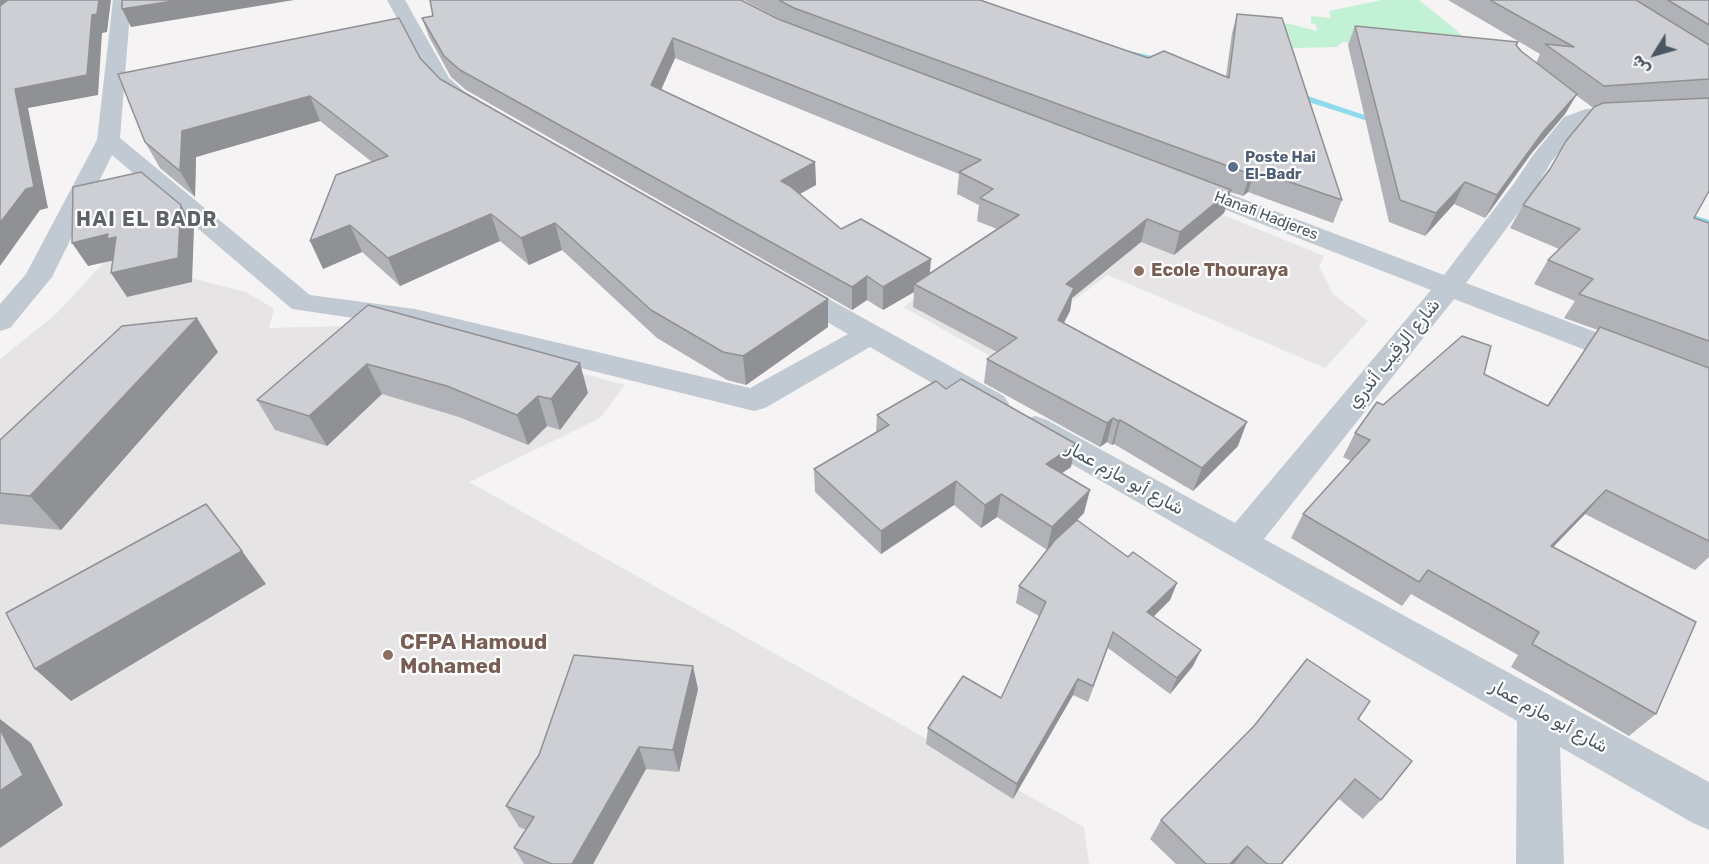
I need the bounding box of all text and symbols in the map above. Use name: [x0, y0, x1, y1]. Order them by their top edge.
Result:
north arrow: [1625, 24, 1685, 84]
text: ش: [1627, 51, 1654, 79]
place label: Poste Hai El-Badr: [1245, 149, 1316, 184]
marker: Poste Hai El-Badr: [1226, 160, 1240, 174]
street label: Hanafi Hadjeres: [1211, 188, 1321, 244]
district label: HAI EL BADR: [76, 208, 218, 232]
place label: Ecole Thouraya: [1151, 260, 1288, 282]
marker: Ecole Thouraya: [1132, 264, 1146, 278]
street label: شارع الرقيب أندري: [1343, 295, 1445, 413]
street label: شارع أبو مازم عمار: [1062, 438, 1188, 520]
place label: CFPA Hamoud Mohamed: [400, 630, 547, 680]
marker: CFPA Hamoud Mohamed: [381, 648, 395, 662]
street label: شارع أبو مازم عمار: [1486, 676, 1612, 758]

